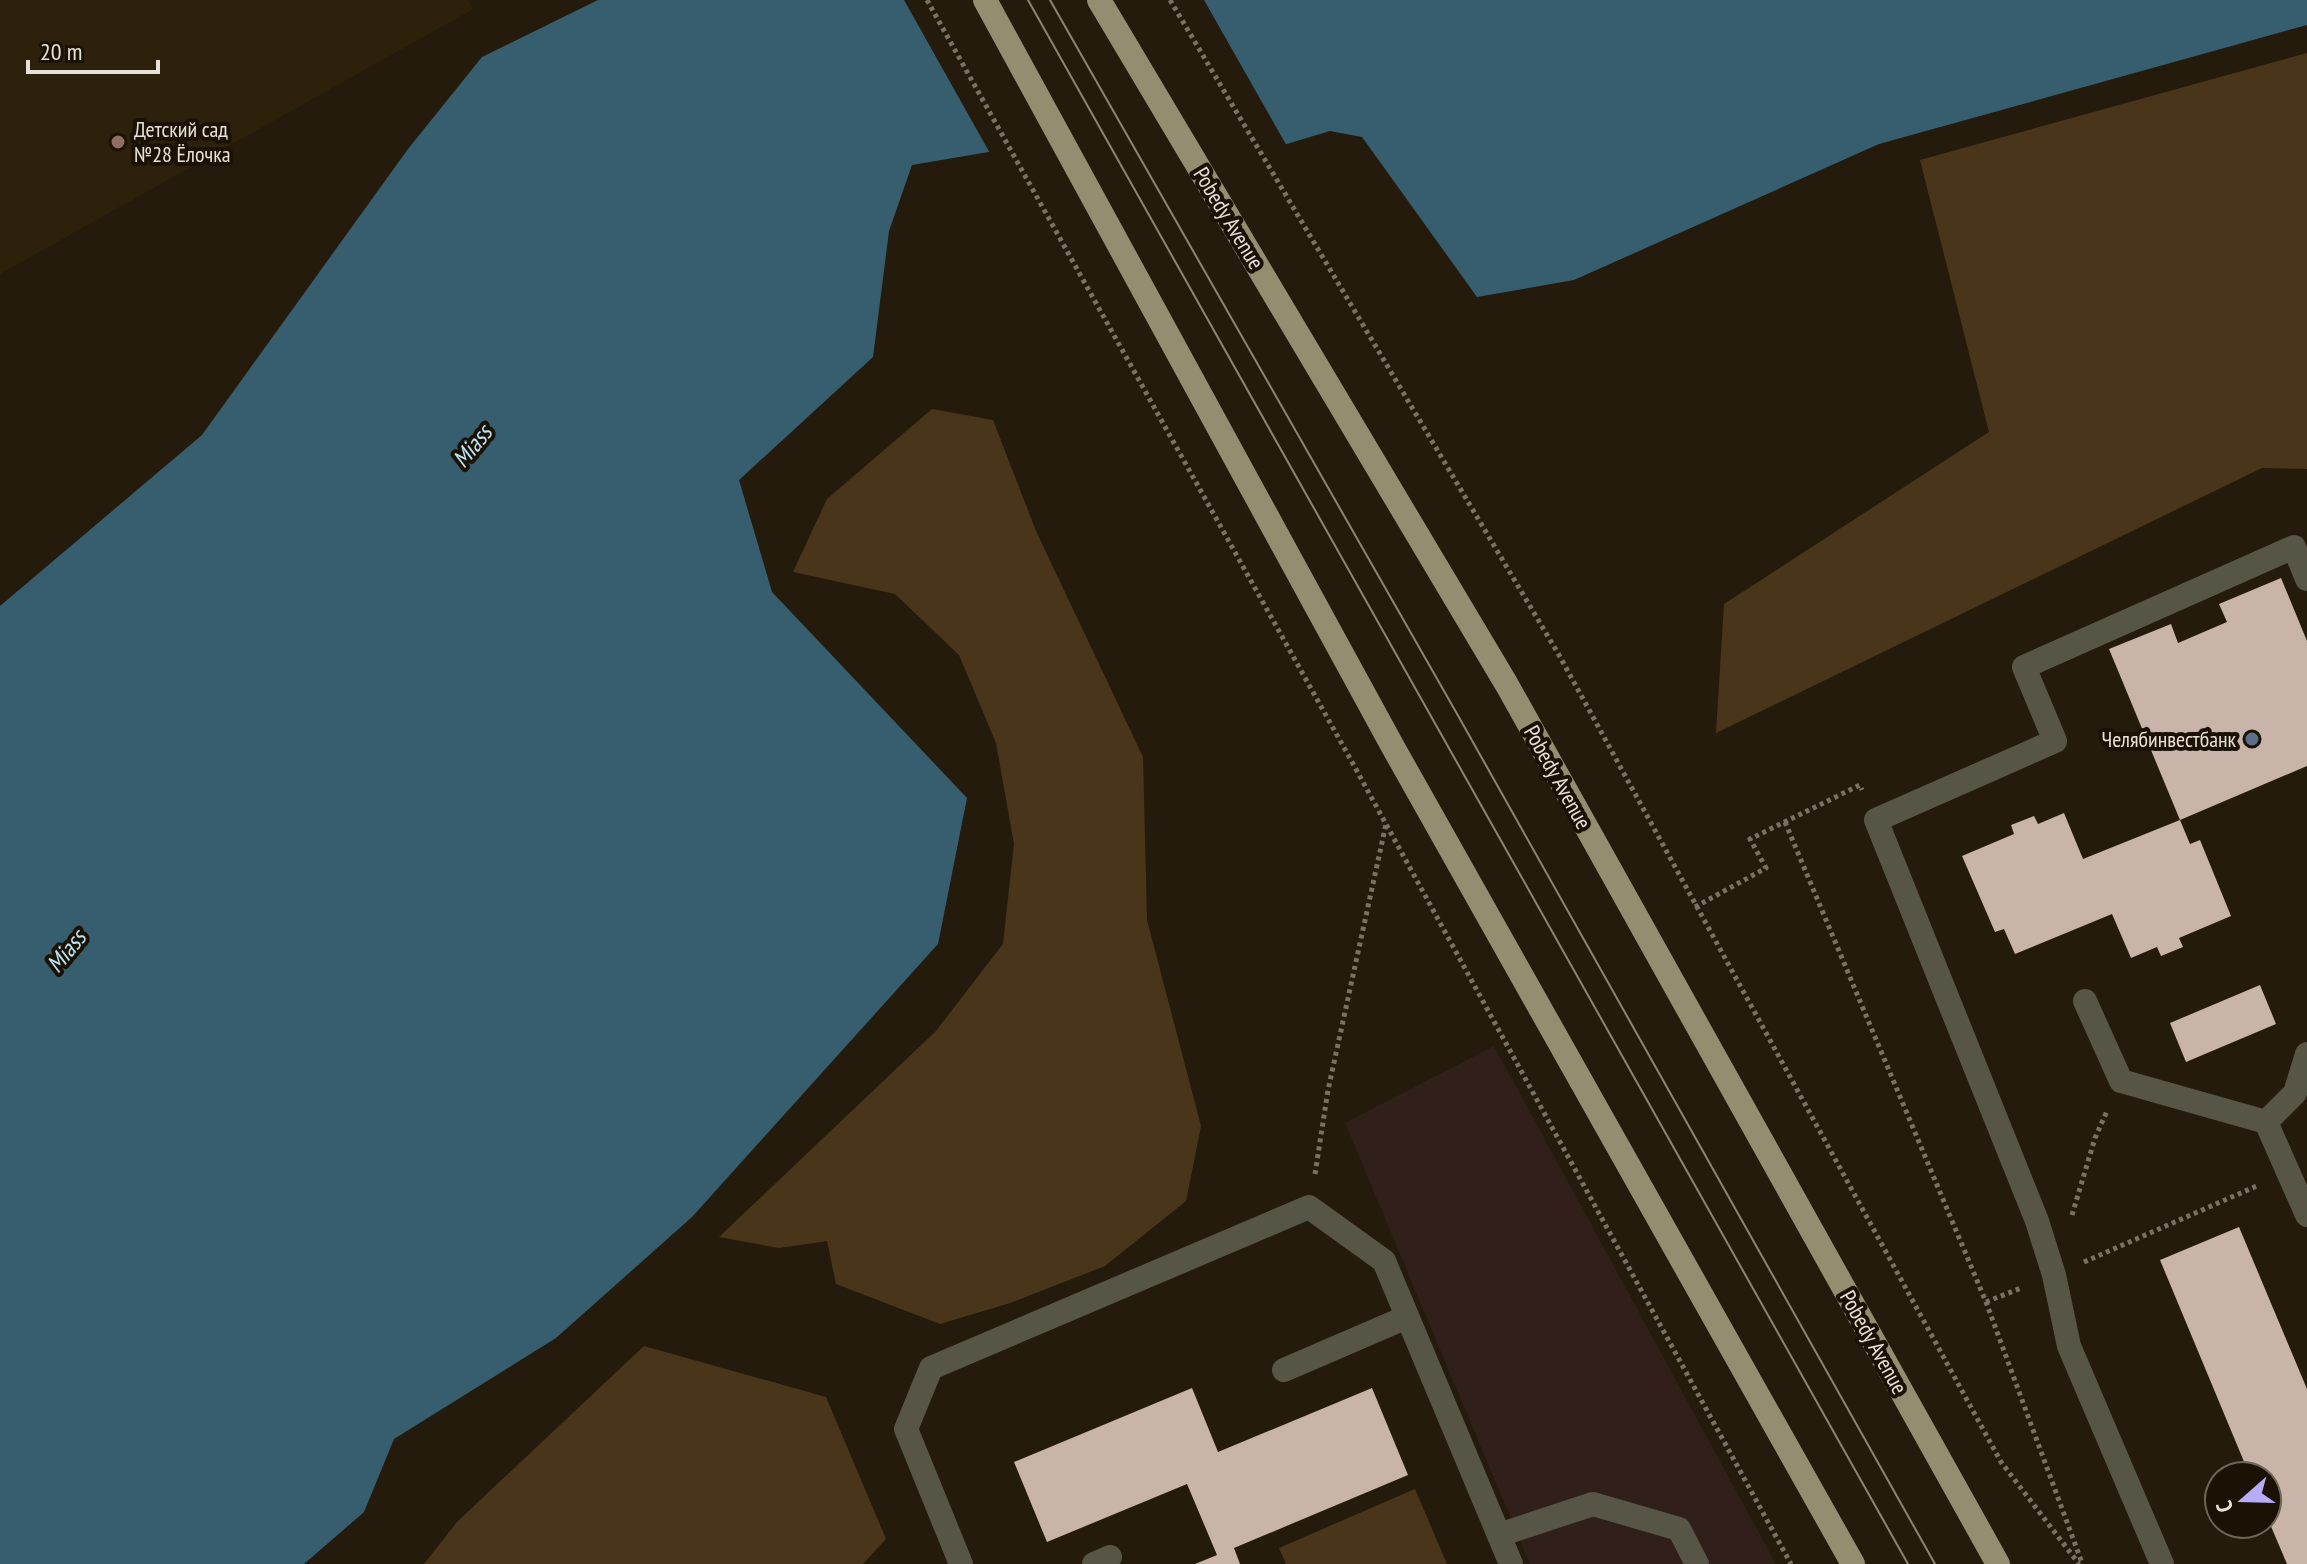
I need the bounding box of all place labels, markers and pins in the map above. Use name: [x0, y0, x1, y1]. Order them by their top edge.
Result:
place label: Детский сад №28 Ёлочка: [134, 115, 231, 168]
marker: Детский сад №28 Ёлочка: [109, 133, 127, 151]
place label: Челябинвестбанк: [2102, 725, 2236, 753]
marker: Челябинвестбанк: [2243, 730, 2261, 748]

